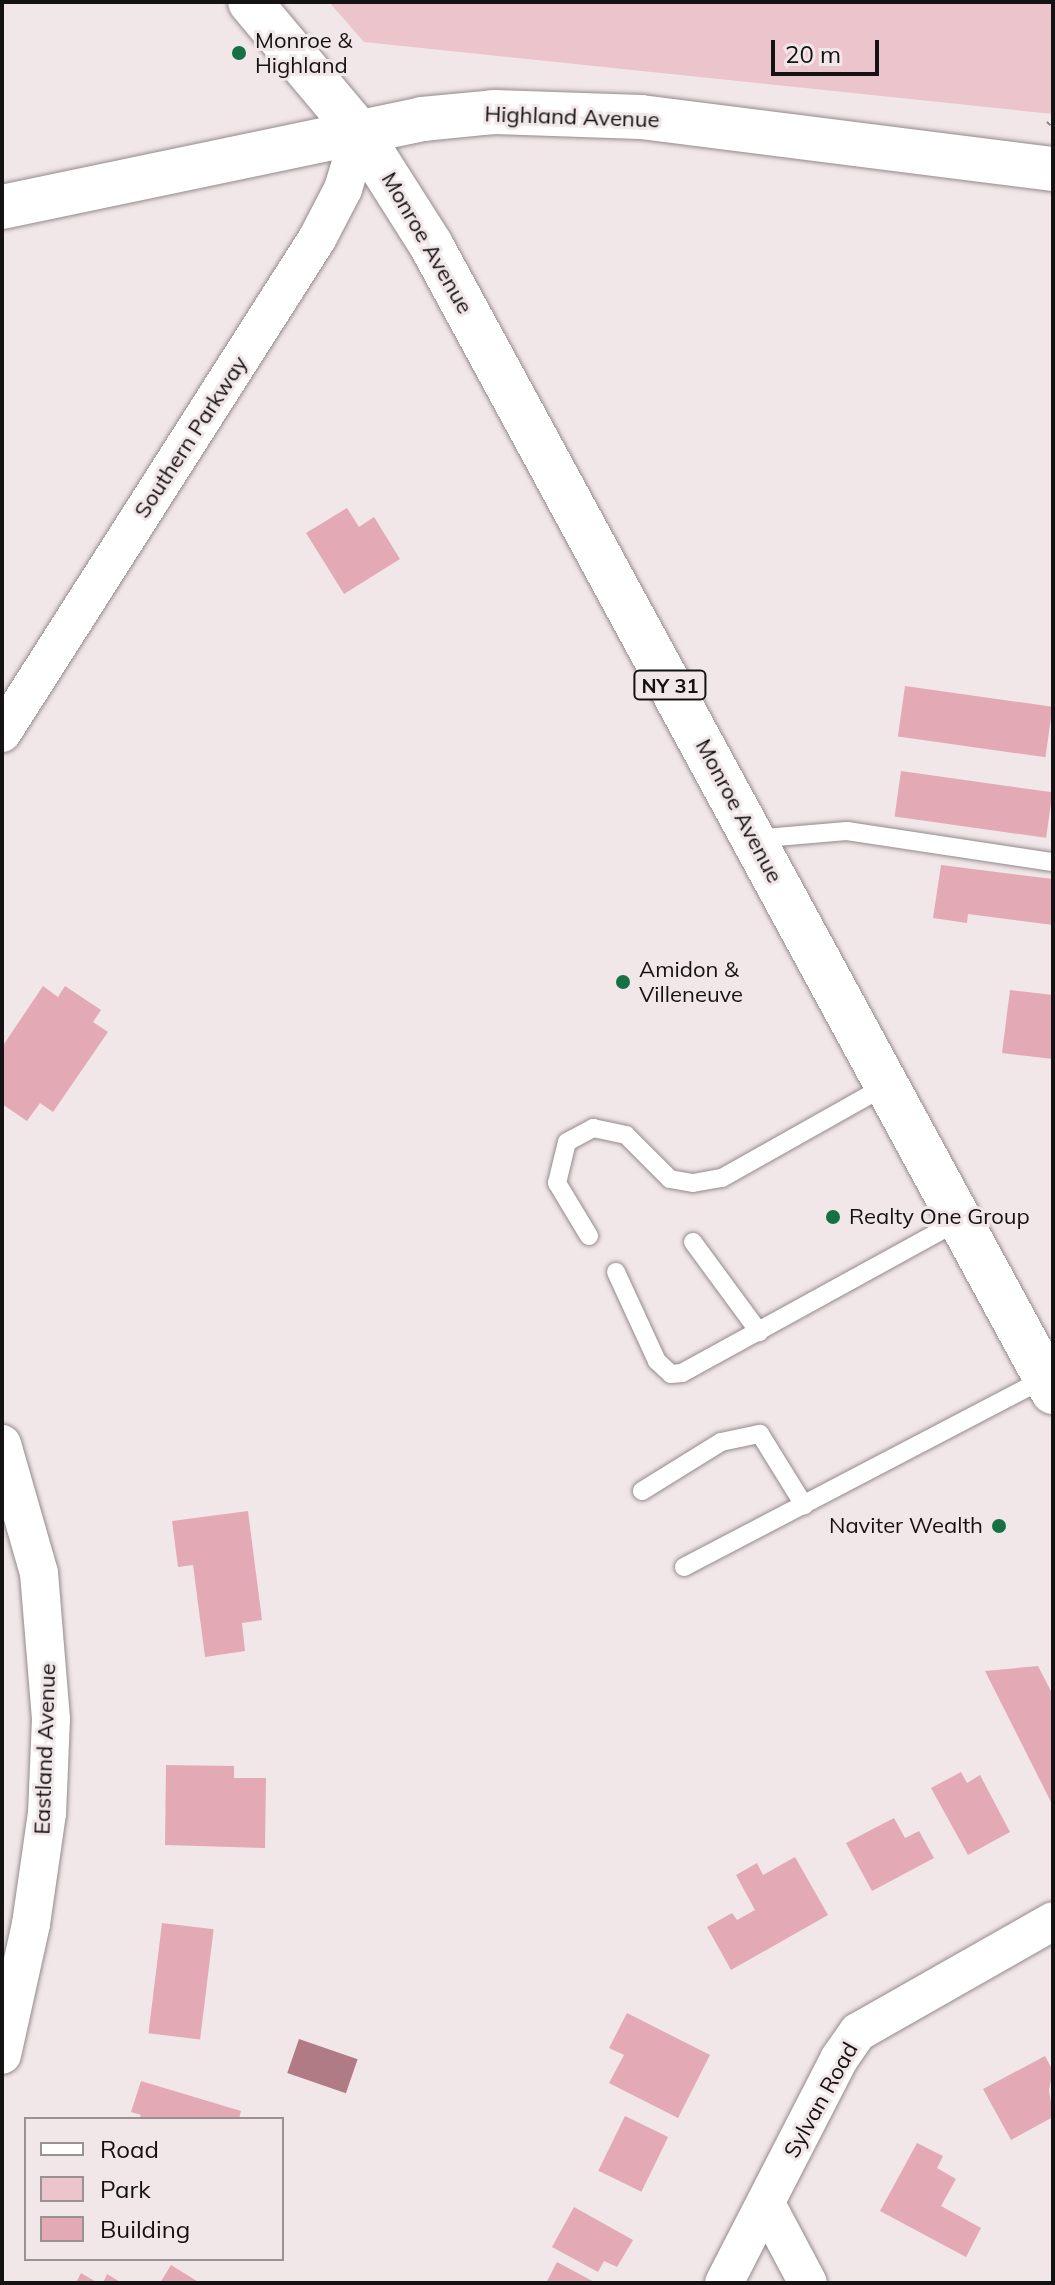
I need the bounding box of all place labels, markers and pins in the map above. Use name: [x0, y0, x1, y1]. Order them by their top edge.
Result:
place label: Monroe & Highland: [255, 27, 352, 78]
marker: Monroe & Highland: [230, 44, 248, 62]
place label: Amidon & Villeneuve: [639, 956, 743, 1008]
marker: Amidon & Villeneuve: [614, 973, 632, 991]
place label: Realty One Group: [849, 1204, 1030, 1230]
marker: Realty One Group: [824, 1208, 842, 1226]
place label: Naviter Wealth: [829, 1513, 983, 1539]
marker: Naviter Wealth: [990, 1517, 1008, 1535]

